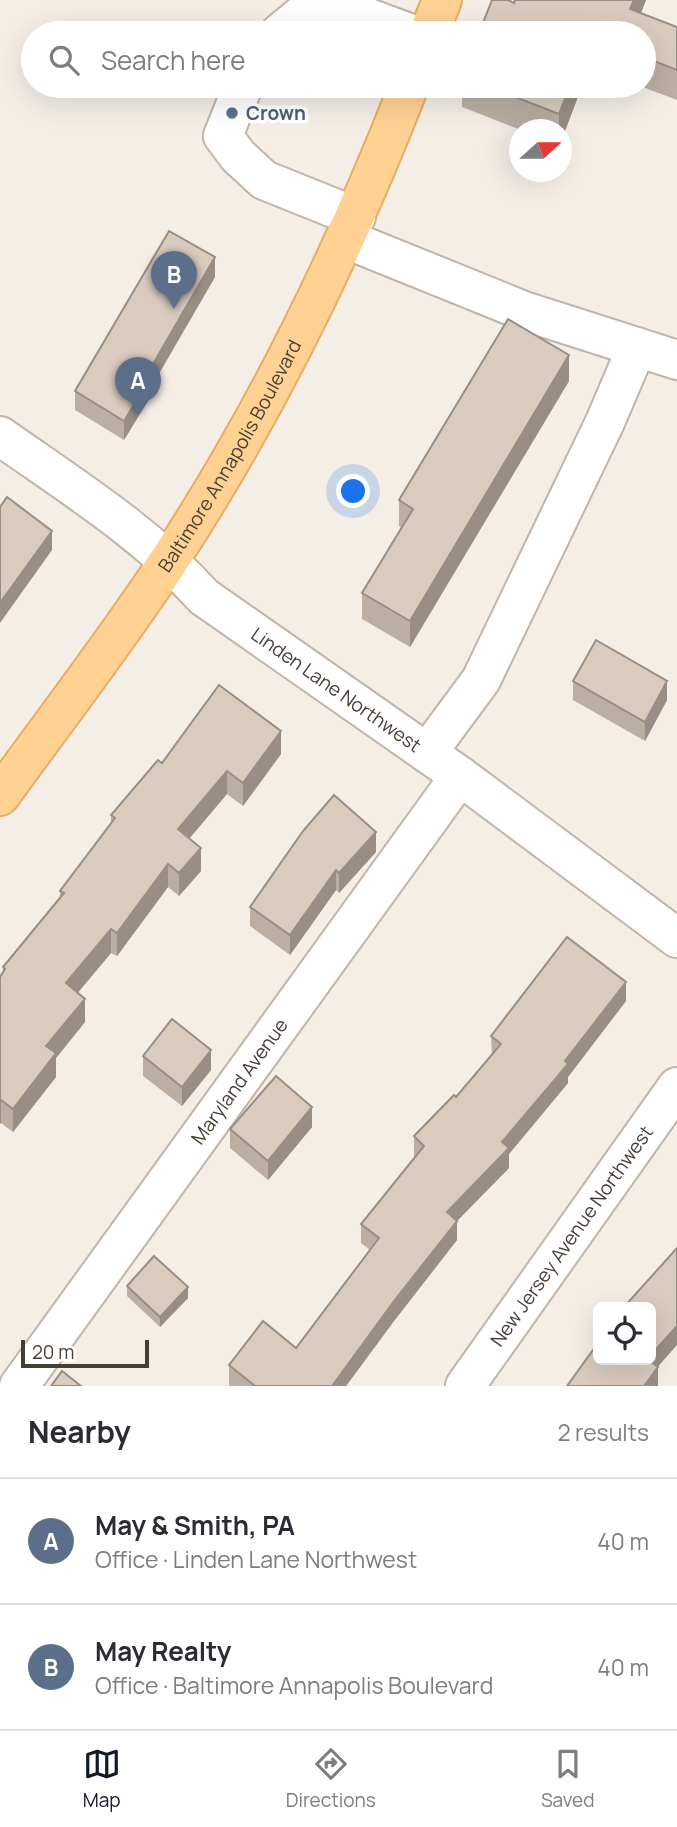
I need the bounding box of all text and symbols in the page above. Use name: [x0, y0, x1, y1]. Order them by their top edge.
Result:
search box: [21, 21, 656, 98]
icon: search: [45, 41, 83, 79]
text: Search here: [101, 42, 246, 78]
place label: Crown: [246, 100, 306, 126]
marker: Crown: [224, 105, 240, 121]
north arrow: [509, 119, 572, 182]
pin: B: [151, 251, 197, 309]
street label: Baltimore Annapolis Boulevard: [152, 335, 307, 577]
pin: A: [115, 357, 161, 415]
your location: [336, 474, 370, 508]
street label: Linden Lane Northwest: [246, 621, 427, 758]
street label: Maryland Avenue: [185, 1013, 294, 1150]
street label: New Jersey Avenue Northwest: [484, 1120, 659, 1352]
map controls: [593, 1302, 656, 1365]
button: locate: [593, 1302, 656, 1365]
scale bar: [21, 1337, 149, 1369]
text: 20 m: [32, 1339, 74, 1365]
text: Nearby: [28, 1411, 131, 1452]
text: 2 results: [557, 1416, 649, 1448]
text: May & Smith, PA: [95, 1507, 295, 1543]
text: A: [43, 1525, 59, 1557]
text: 40 m: [597, 1525, 649, 1557]
text: Office · Linden Lane Northwest: [95, 1543, 417, 1575]
text: May Realty: [95, 1633, 231, 1669]
text: B: [44, 1651, 58, 1683]
text: 40 m: [597, 1651, 649, 1683]
text: Office · Baltimore Annapolis Boulevard: [95, 1669, 493, 1701]
tab: Map: [83, 1745, 121, 1813]
tab: Directions: [286, 1745, 376, 1813]
tab: Saved: [541, 1745, 594, 1813]

